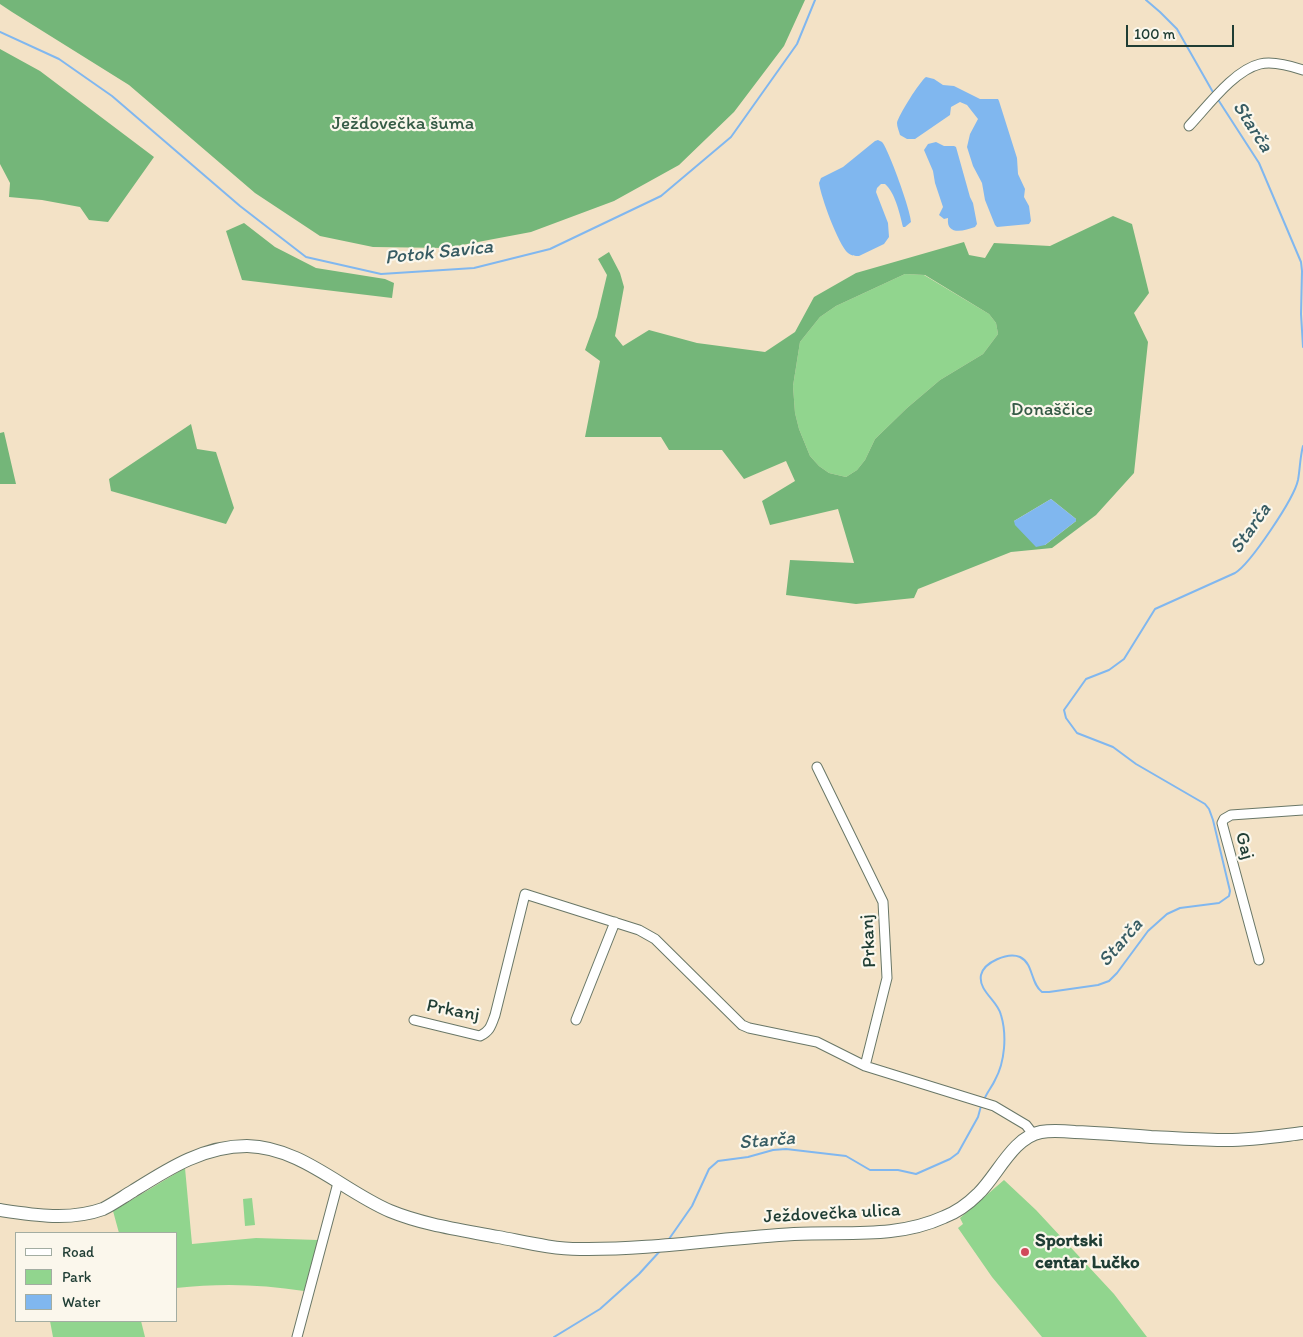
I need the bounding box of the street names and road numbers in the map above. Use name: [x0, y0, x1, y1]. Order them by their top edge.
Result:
street label: Gaj: [1229, 830, 1259, 862]
street label: Prkanj: [856, 914, 882, 968]
street label: Prkanj: [425, 995, 481, 1027]
street label: Ježdovečka ulica: [763, 1199, 901, 1229]

